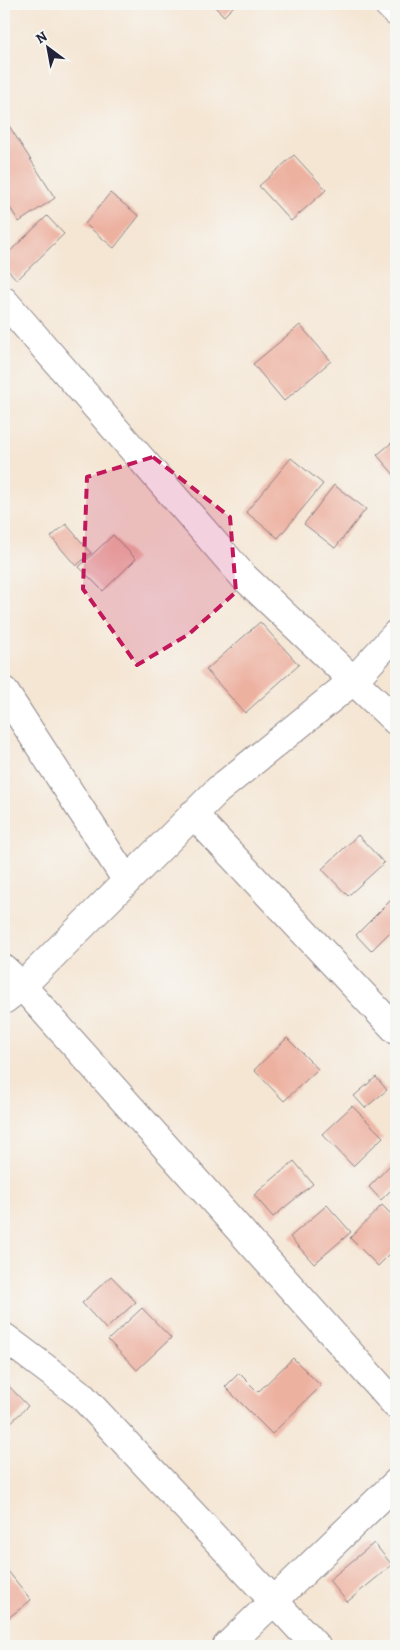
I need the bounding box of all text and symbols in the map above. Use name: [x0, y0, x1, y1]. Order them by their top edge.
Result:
north arrow: [22, 22, 72, 72]
text: N: [32, 27, 51, 48]

